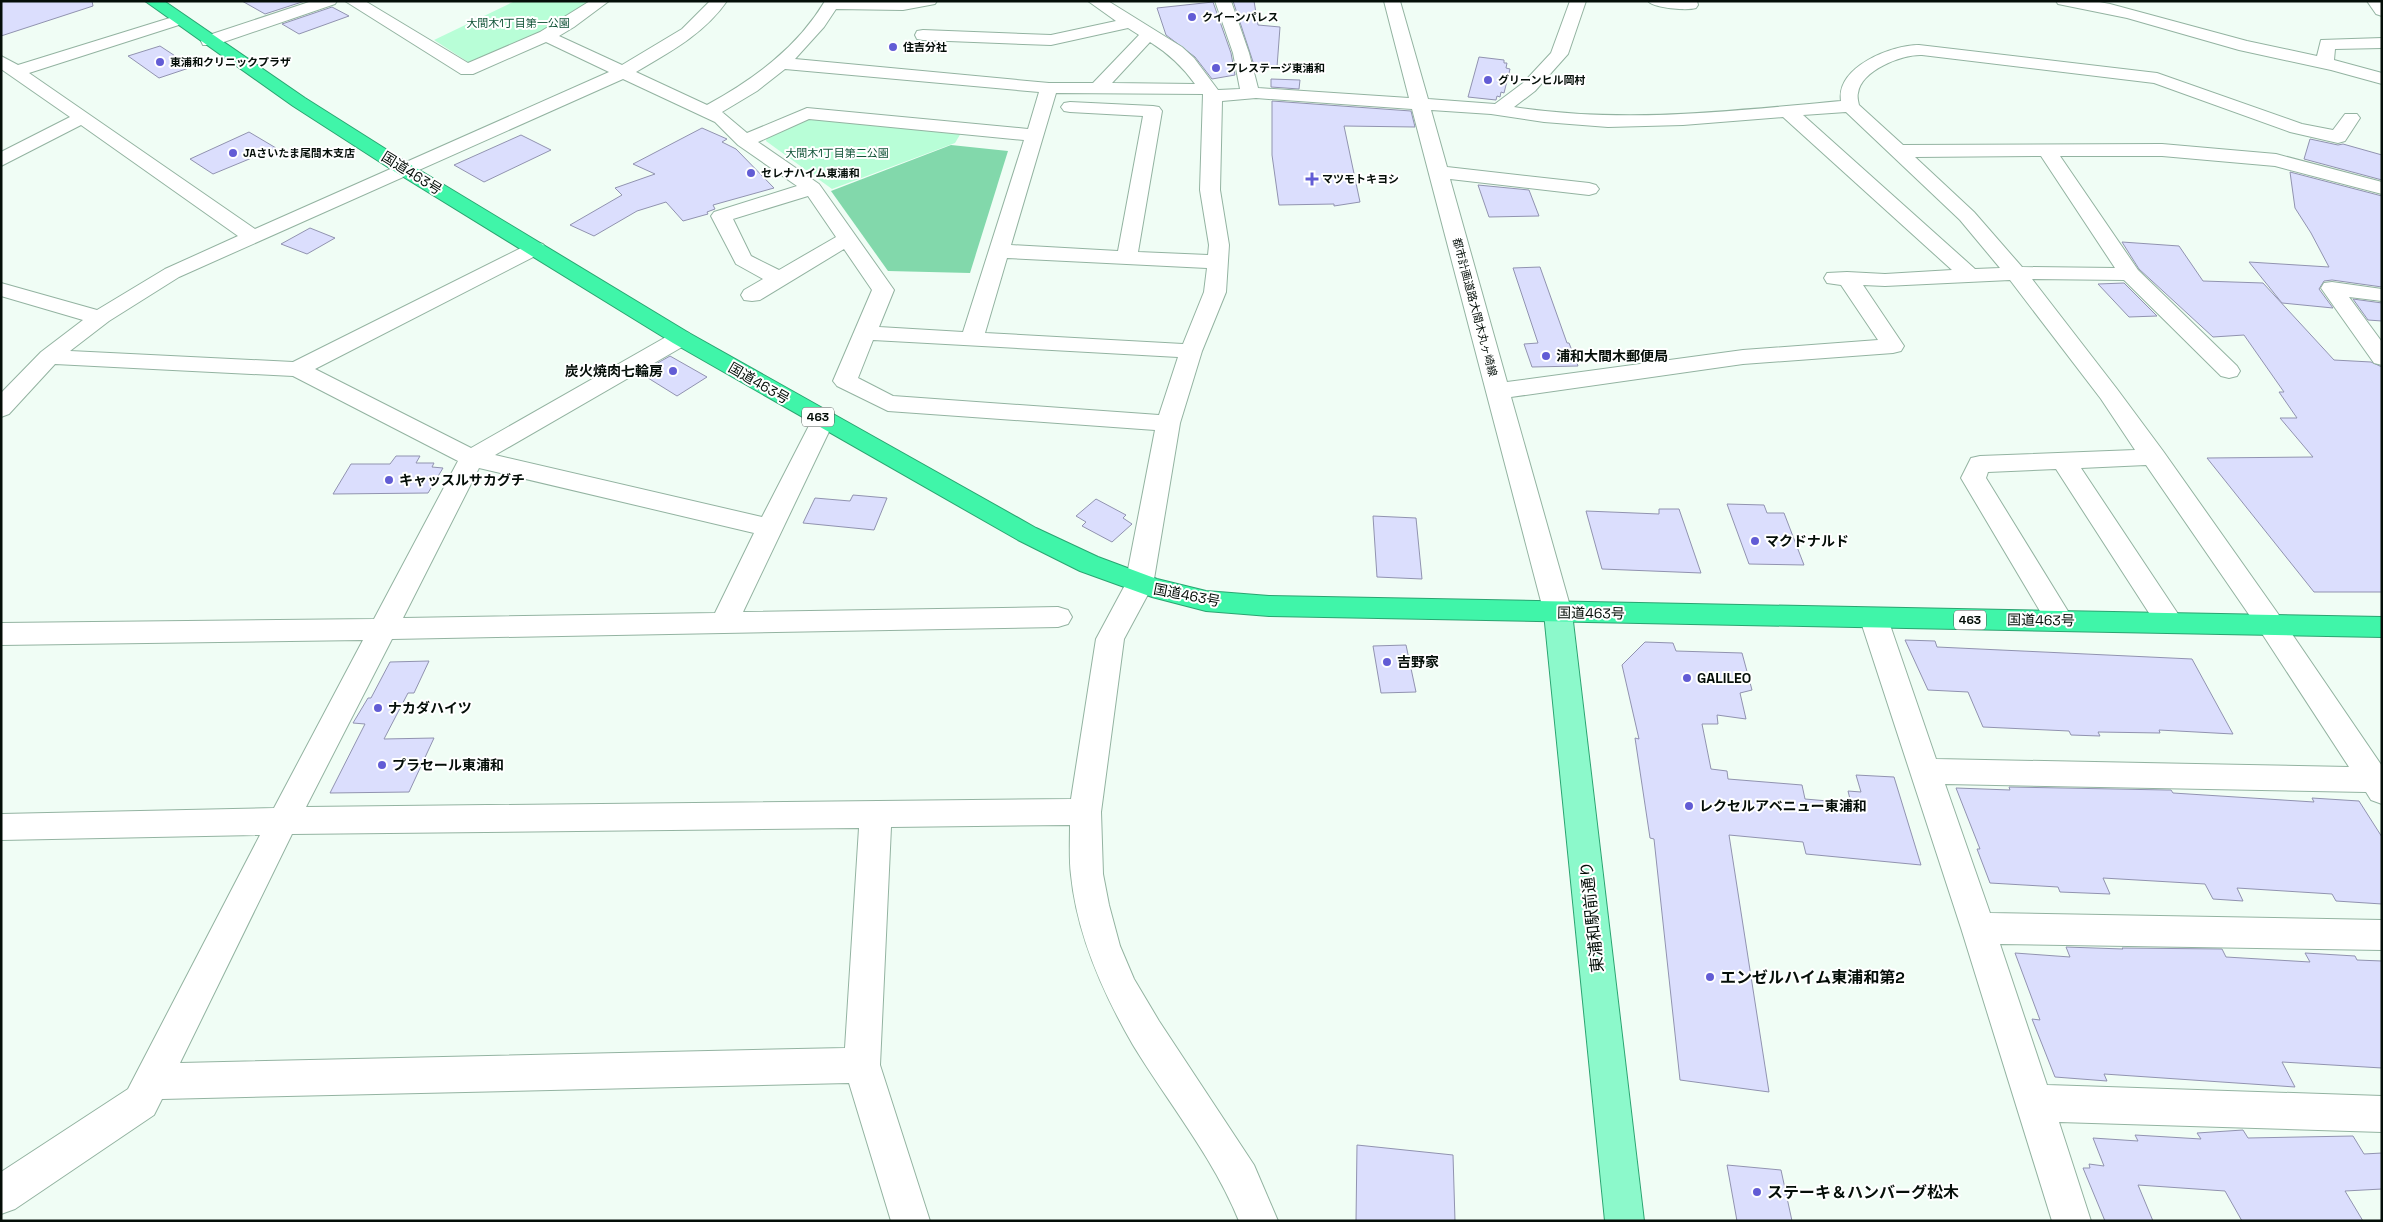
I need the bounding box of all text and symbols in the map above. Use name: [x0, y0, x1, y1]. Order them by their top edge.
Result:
place label: クイーンパレス: [1202, 10, 1278, 24]
marker: クイーンパレス: [1186, 11, 1198, 23]
park label: 大間木1丁目第一公園: [466, 16, 570, 30]
place label: 住吉分社: [903, 40, 947, 54]
marker: 住吉分社: [887, 41, 899, 53]
place label: 東浦和クリニックプラザ: [170, 55, 291, 69]
marker: 東浦和クリニックプラザ: [154, 56, 166, 68]
place label: プレステージ東浦和: [1226, 61, 1325, 75]
marker: プレステージ東浦和: [1210, 62, 1222, 74]
place label: グリーンヒル岡村: [1498, 73, 1585, 87]
marker: グリーンヒル岡村: [1482, 74, 1494, 86]
place label: JAさいたま尾間木支店: [243, 146, 355, 160]
park label: 大間木1丁目第二公園: [785, 146, 889, 160]
marker: JAさいたま尾間木支店: [227, 147, 239, 159]
street label: 国道463号: [378, 147, 446, 199]
place label: セレナハイム東浦和: [761, 166, 860, 180]
marker: セレナハイム東浦和: [745, 167, 757, 179]
place label: マツモトキヨシ: [1322, 172, 1399, 186]
marker: マツモトキヨシ: [1306, 173, 1318, 185]
street label: 都市計画道路大間木丸ヶ崎線: [1450, 236, 1500, 378]
place label: 浦和大間木郵便局: [1556, 347, 1668, 365]
marker: 浦和大間木郵便局: [1540, 350, 1552, 362]
street label: 国道463号: [725, 358, 793, 408]
place label: 炭火焼肉七輪房: [565, 362, 663, 380]
marker: 炭火焼肉七輪房: [667, 365, 679, 377]
road number: 463: [802, 408, 834, 427]
place label: キャッスルサカグチ: [399, 471, 525, 489]
marker: キャッスルサカグチ: [383, 474, 395, 486]
place label: マクドナルド: [1765, 532, 1849, 550]
marker: マクドナルド: [1749, 535, 1761, 547]
street label: 国道463号: [1152, 580, 1222, 610]
street label: 国道463号: [1557, 603, 1625, 623]
road number: 463: [1954, 610, 1986, 630]
street label: 国道463号: [2007, 610, 2075, 630]
place label: 吉野家: [1397, 653, 1439, 671]
marker: 吉野家: [1381, 656, 1393, 668]
place label: GALILEO: [1697, 669, 1751, 687]
marker: GALILEO: [1681, 672, 1693, 684]
place label: ナカダハイツ: [388, 699, 472, 717]
marker: ナカダハイツ: [372, 702, 384, 714]
place label: プラセール東浦和: [392, 756, 504, 774]
marker: プラセール東浦和: [376, 759, 388, 771]
place label: レクセルアベニュー東浦和: [1699, 797, 1867, 815]
marker: レクセルアベニュー東浦和: [1683, 800, 1695, 812]
street label: 東浦和駅前通り: [1576, 860, 1608, 974]
place label: エンゼルハイム東浦和第2: [1720, 967, 1905, 988]
marker: エンゼルハイム東浦和第2: [1704, 971, 1716, 983]
place label: ステーキ＆ハンバーグ松木: [1767, 1182, 1959, 1203]
marker: ステーキ＆ハンバーグ松木: [1751, 1186, 1763, 1198]

